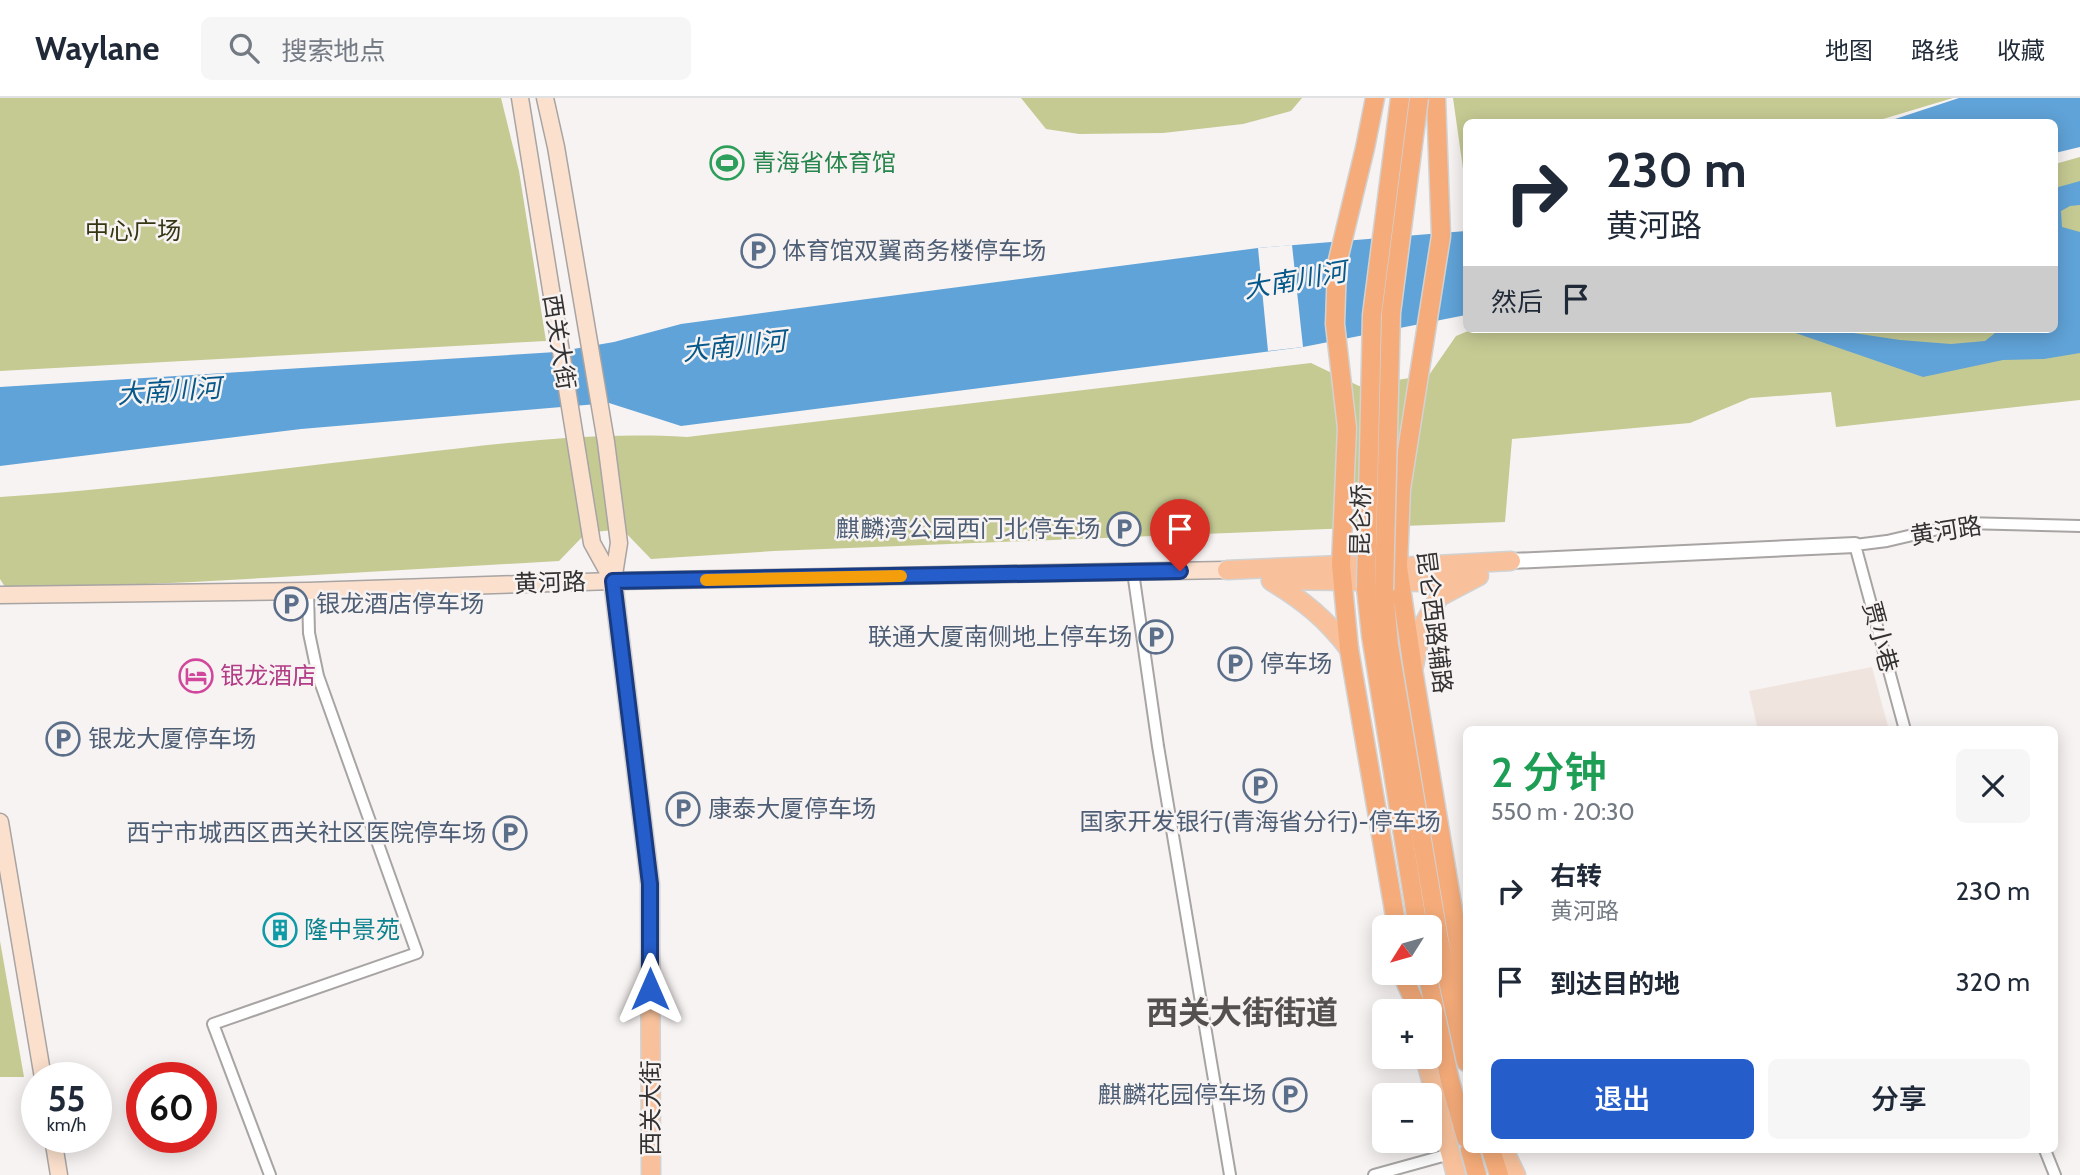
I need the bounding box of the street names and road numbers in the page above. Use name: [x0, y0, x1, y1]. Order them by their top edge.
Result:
street label: 西关大街: [538, 292, 581, 392]
street label: 昆仑桥: [1345, 484, 1376, 556]
street label: 黄河路: [1908, 511, 1984, 550]
street label: 昆仑西路辅路: [1411, 549, 1458, 695]
street label: 黄河路: [513, 567, 586, 598]
street label: 贾小巷: [1857, 598, 1904, 675]
street label: 西关大街: [636, 1060, 665, 1156]

